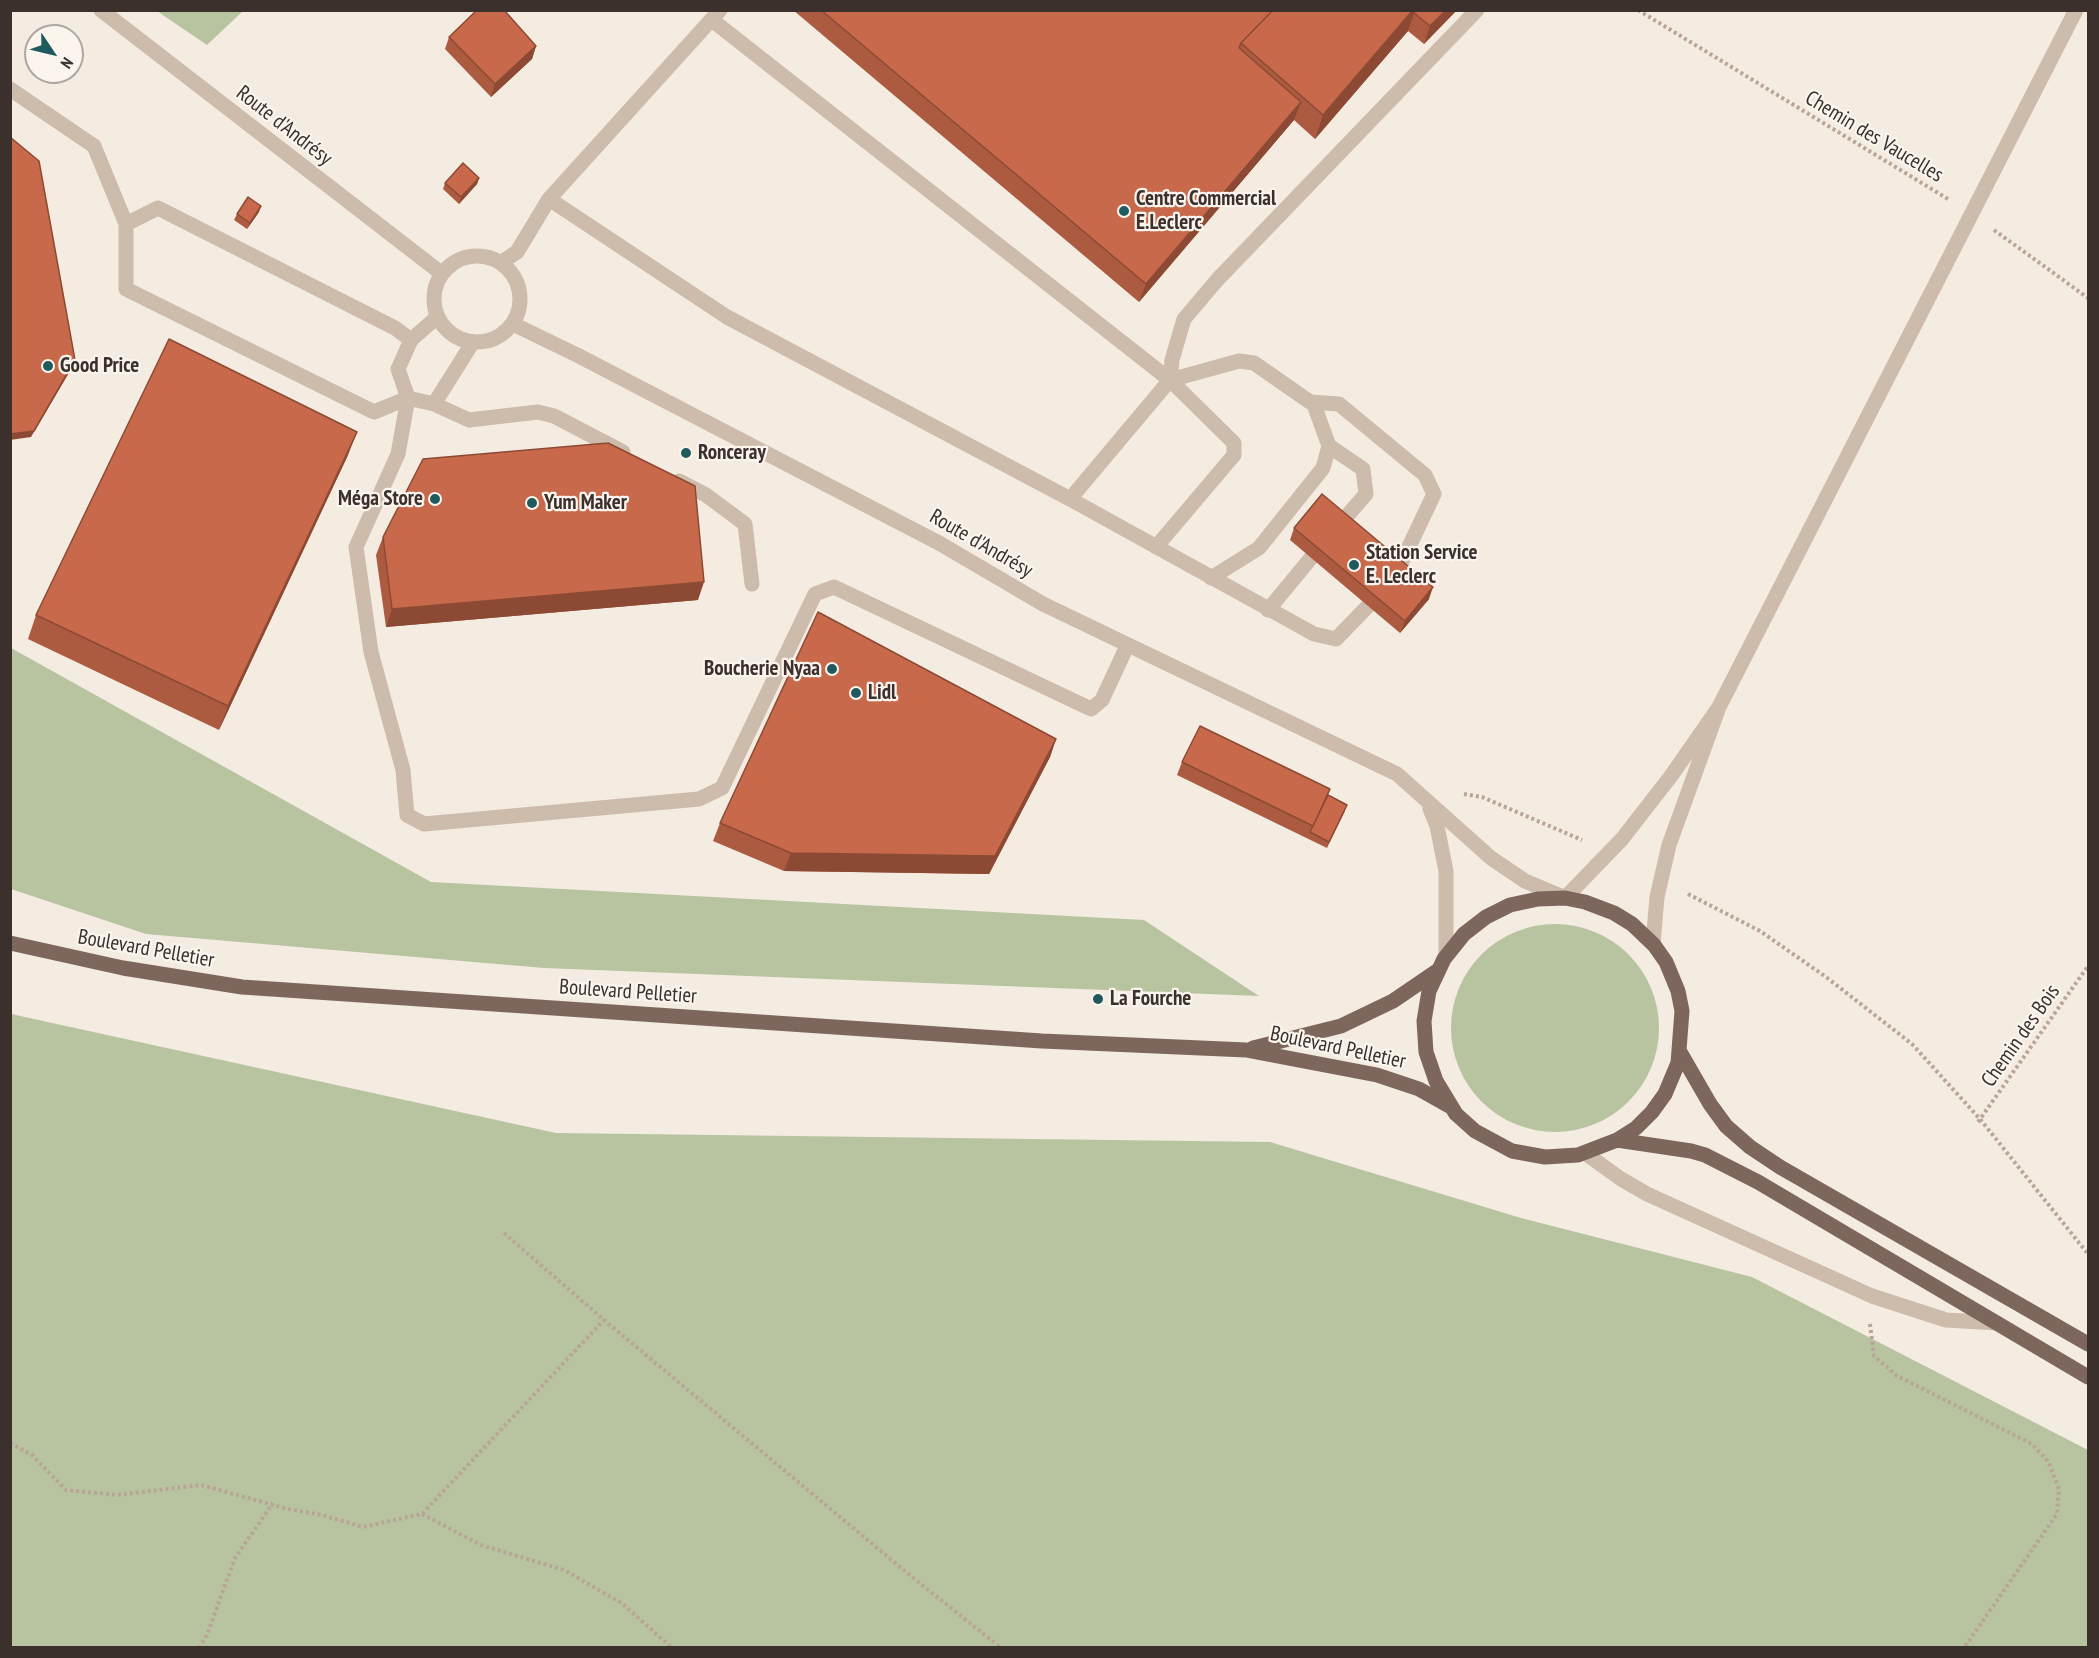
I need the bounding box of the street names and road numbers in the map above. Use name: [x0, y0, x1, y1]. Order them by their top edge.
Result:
street label: Route d'Andrésy: [231, 81, 337, 171]
street label: Chemin des Vaucelles: [1800, 86, 1948, 188]
street label: Route d'Andrésy: [925, 504, 1037, 584]
street label: Boulevard Pelletier: [76, 925, 216, 973]
street label: Boulevard Pelletier: [558, 975, 698, 1009]
street label: Chemin des Bois: [1976, 980, 2066, 1092]
street label: Boulevard Pelletier: [1268, 1021, 1408, 1075]

